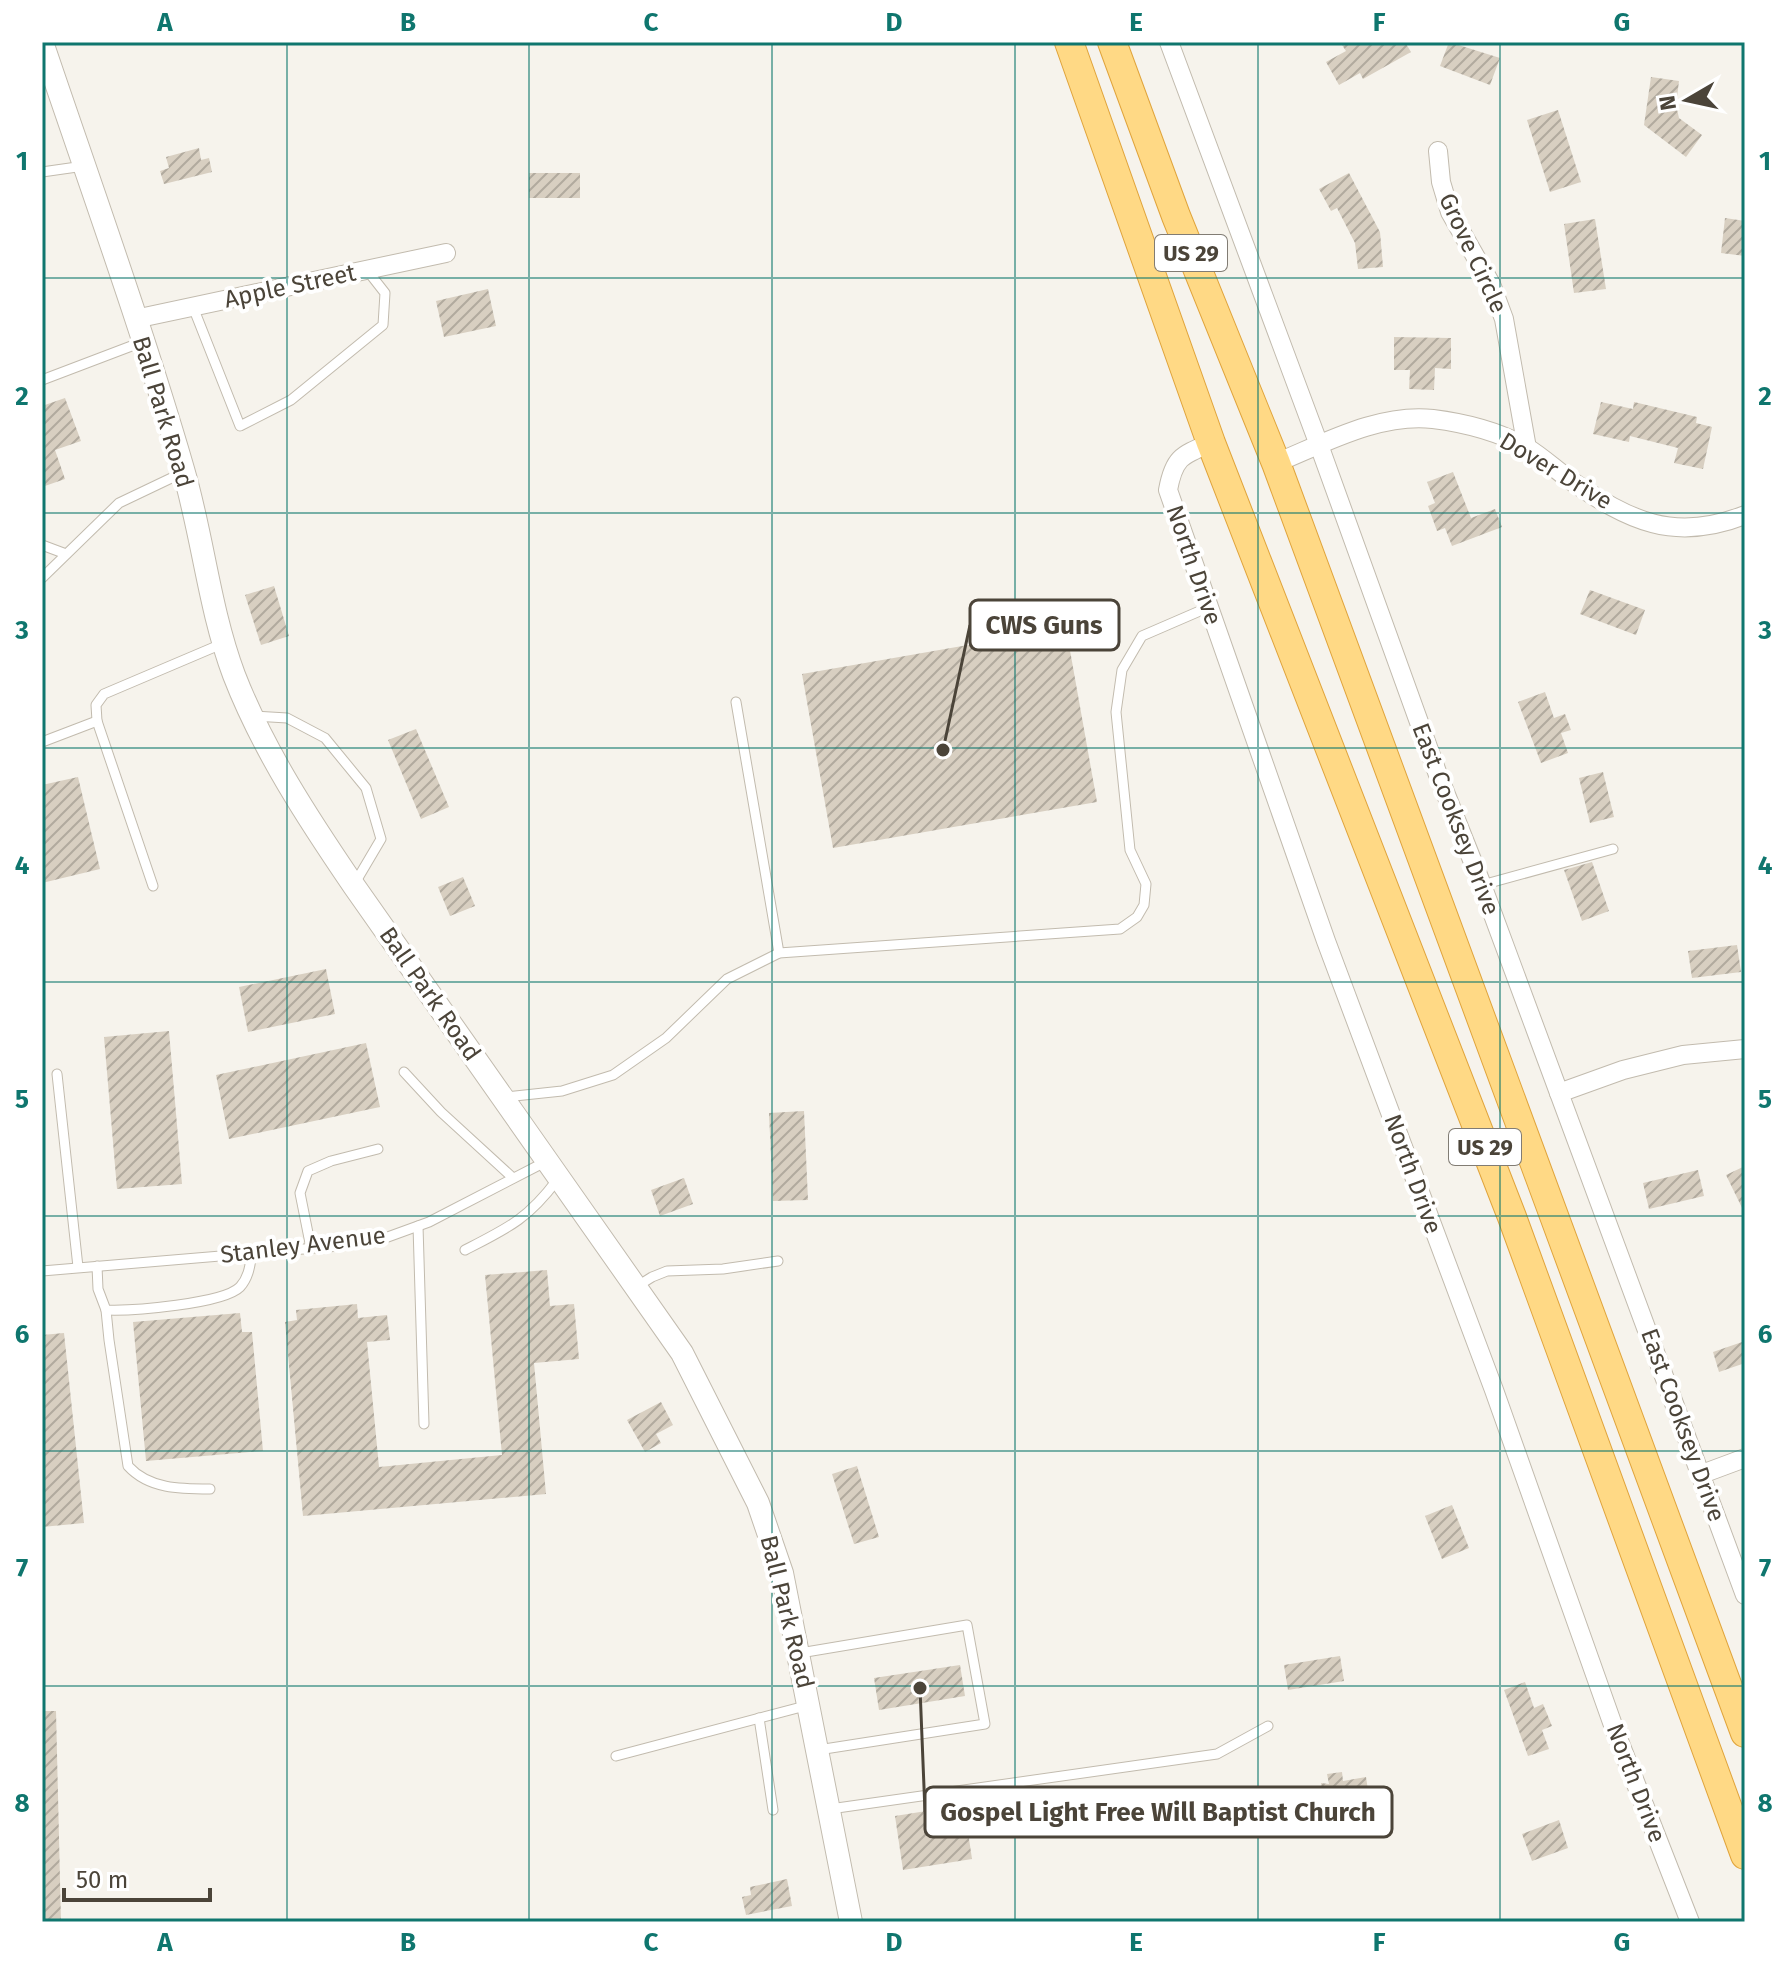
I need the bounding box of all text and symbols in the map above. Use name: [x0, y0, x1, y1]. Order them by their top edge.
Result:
text: A: [156, 7, 173, 38]
text: B: [400, 7, 416, 38]
text: C: [644, 7, 659, 38]
text: D: [886, 7, 903, 38]
text: E: [1129, 7, 1143, 38]
text: F: [1373, 7, 1386, 38]
text: G: [1614, 7, 1630, 38]
north arrow: [1647, 60, 1727, 140]
text: N: [1653, 94, 1682, 112]
text: 1: [16, 146, 28, 177]
text: 1: [1759, 146, 1771, 177]
street label: Grove Circle: [1433, 189, 1513, 317]
road number: US 29: [1155, 235, 1227, 271]
street label: Apple Street: [222, 258, 359, 314]
street label: Ball Park Road: [127, 333, 199, 491]
text: 2: [15, 381, 29, 412]
text: 2: [1758, 381, 1772, 412]
street label: Dover Drive: [1495, 427, 1617, 515]
street label: North Drive: [1160, 501, 1228, 629]
callout: CWS Guns: [970, 600, 1119, 650]
text: CWS Guns: [986, 610, 1103, 641]
text: 3: [14, 615, 29, 646]
text: 3: [1757, 615, 1772, 646]
street label: East Cooksey Drive: [1406, 719, 1506, 919]
text: 4: [15, 850, 30, 881]
text: 4: [1758, 850, 1773, 881]
street label: Ball Park Road: [374, 922, 486, 1066]
text: 5: [15, 1084, 29, 1115]
text: 5: [1758, 1084, 1772, 1115]
street label: North Drive: [1378, 1110, 1448, 1238]
road number: US 29: [1449, 1129, 1521, 1165]
street label: Stanley Avenue: [219, 1221, 387, 1269]
text: 6: [15, 1319, 30, 1350]
text: 6: [1758, 1319, 1773, 1350]
street label: East Cooksey Drive: [1635, 1325, 1731, 1525]
street label: Ball Park Road: [754, 1533, 820, 1691]
text: 7: [16, 1553, 28, 1584]
text: 7: [1759, 1553, 1771, 1584]
street label: North Drive: [1601, 1720, 1671, 1846]
callout: Gospel Light Free Will Baptist Church: [925, 1787, 1392, 1837]
text: 8: [14, 1788, 30, 1819]
text: 8: [1757, 1788, 1773, 1819]
text: Gospel Light Free Will Baptist Church: [940, 1797, 1376, 1828]
scale bar: [64, 1852, 210, 1902]
text: 50 m: [76, 1866, 128, 1894]
text: A: [156, 1927, 173, 1958]
text: B: [400, 1927, 416, 1958]
text: C: [644, 1927, 659, 1958]
text: D: [886, 1927, 903, 1958]
text: E: [1129, 1927, 1143, 1958]
text: F: [1373, 1927, 1386, 1958]
text: G: [1614, 1927, 1630, 1958]

